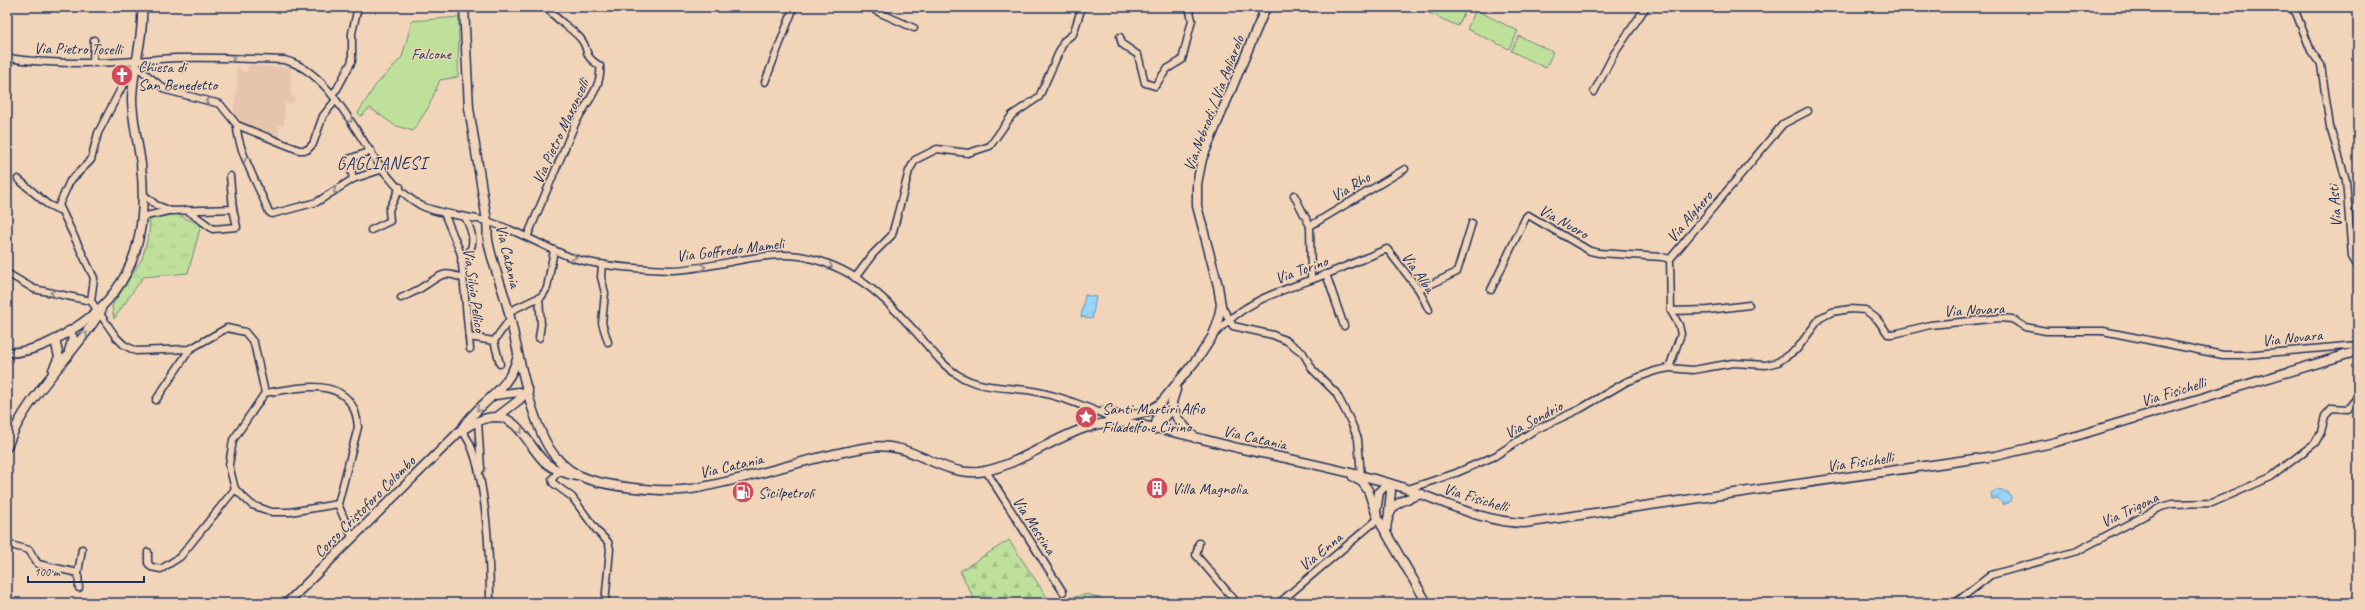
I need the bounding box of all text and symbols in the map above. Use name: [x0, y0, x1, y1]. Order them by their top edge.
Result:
street label: Via Nebrodi / Via Agliarolo: [1179, 32, 1249, 174]
street label: Via Pietro Toselli: [34, 38, 124, 60]
park label: Falcone: [411, 44, 453, 64]
one-way arrow: [229, 55, 235, 63]
place label: Chiesa di San Benedetto: [138, 57, 220, 95]
church icon: Chiesa di San Benedetto: [109, 62, 135, 88]
street label: Via Pietro Maroncelli: [528, 74, 595, 187]
one-way arrow: [205, 97, 212, 106]
one-way arrow: [345, 116, 352, 123]
district label: GAGLIANESI: [337, 153, 430, 174]
one-way arrow: [243, 155, 251, 162]
street label: Via Rho: [1327, 167, 1375, 206]
street label: Via Asti: [2323, 182, 2347, 228]
one-way arrow: [333, 186, 340, 193]
street label: Via Alghero: [1662, 186, 1718, 247]
street label: Via Nuoro: [1535, 200, 1594, 245]
street label: Via Catania: [491, 223, 525, 291]
street label: Via Goffredo Mameli: [675, 233, 787, 266]
street label: Via Silvio Pellico: [458, 247, 490, 336]
street label: Via Alba: [1397, 248, 1440, 298]
street label: Via Torino: [1272, 250, 1332, 289]
one-way arrow: [571, 253, 578, 261]
one-way arrow: [826, 261, 834, 269]
one-way arrow: [700, 263, 706, 272]
one-way arrow: [50, 290, 56, 298]
street label: Via Novara: [1943, 298, 2006, 322]
street label: Via Novara: [2261, 325, 2325, 351]
one-way arrow: [81, 332, 88, 339]
street label: Via Fisichelli: [2139, 372, 2210, 411]
street label: Via Sondrio: [1501, 395, 1568, 443]
place label: Santi Martiri Alfio Filadelfo e Cirino: [1102, 399, 1206, 437]
one-way arrow: [476, 404, 484, 411]
place icon: Santi Martiri Alfio Filadelfo e Cirino: [1073, 404, 1099, 430]
street label: Via Catania: [1221, 421, 1290, 455]
one-way arrow: [515, 427, 522, 434]
street label: Via Fisichelli: [1826, 447, 1896, 477]
street label: Via Catania: [698, 449, 766, 483]
street label: Corso Cristoforo Colombo: [310, 451, 421, 562]
building icon: Villa Magnolia: [1144, 475, 1170, 501]
fuel station icon: Sicilpetroli: [730, 479, 756, 505]
place label: Villa Magnolia: [1172, 479, 1249, 499]
street label: Via Fisichelli: [1441, 479, 1512, 518]
place label: Sicilpetroli: [758, 483, 816, 503]
street label: Via Trigona: [2097, 487, 2163, 532]
street label: Via Messina: [1008, 493, 1061, 560]
street label: Via Enna: [1295, 527, 1348, 576]
scale bar: [28, 558, 144, 584]
text: 100 m: [34, 564, 61, 580]

